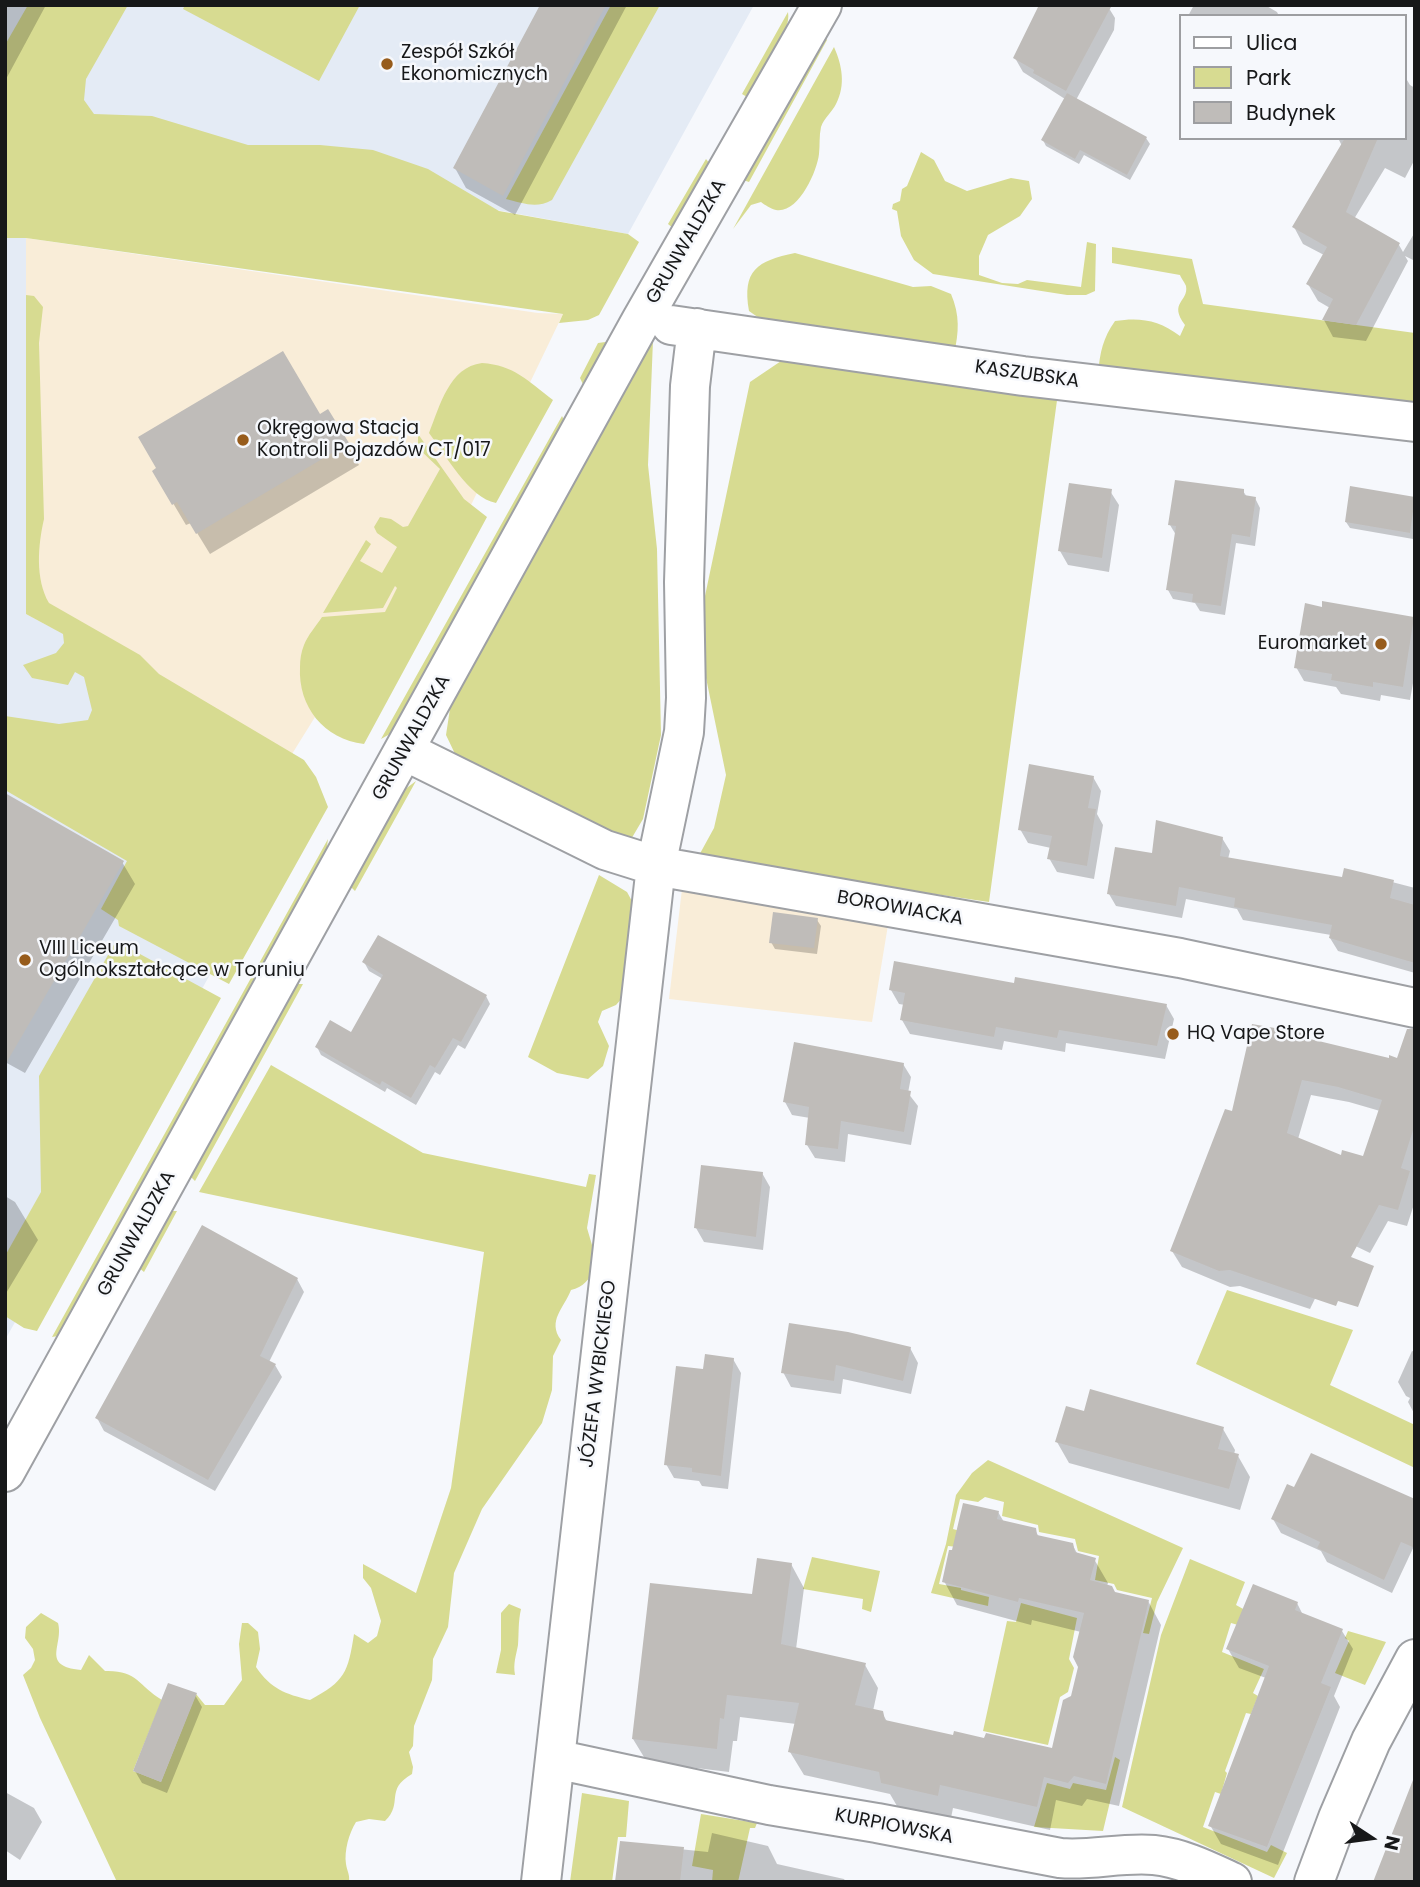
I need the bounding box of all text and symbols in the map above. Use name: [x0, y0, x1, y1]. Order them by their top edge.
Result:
legend: [1178, 14, 1406, 140]
text: Ulica: [1246, 28, 1297, 57]
place label: Zespół Szkół Ekonomicznych: [401, 42, 548, 86]
marker: Zespół Szkół Ekonomicznych: [379, 56, 395, 72]
text: Park: [1246, 63, 1291, 92]
text: Budynek: [1246, 98, 1336, 127]
street label: GRUNWALDZKA: [642, 176, 732, 308]
street label: KASZUBSKA: [973, 356, 1081, 394]
place label: Okręgowa Stacja Kontroli Pojazdów CT/017: [257, 418, 491, 462]
marker: Okręgowa Stacja Kontroli Pojazdów CT/017: [235, 432, 251, 448]
place label: Euromarket: [1258, 633, 1367, 655]
marker: Euromarket: [1373, 636, 1389, 652]
street label: GRUNWALDZKA: [368, 671, 456, 805]
street label: BOROWIACKA: [835, 887, 965, 931]
place label: VIII Liceum Ogólnokształcące w Toruniu: [39, 938, 305, 982]
marker: VIII Liceum Ogólnokształcące w Toruniu: [17, 952, 33, 968]
place label: HQ Vape Store: [1187, 1023, 1325, 1045]
marker: HQ Vape Store: [1165, 1026, 1181, 1042]
street label: GRUNWALDZKA: [93, 1167, 181, 1301]
street label: JÓZEFA WYBICKIEGO: [576, 1279, 622, 1469]
north arrow: [1336, 1803, 1406, 1873]
street label: KURPIOWSKA: [833, 1804, 955, 1850]
text: N: [1377, 1833, 1407, 1853]

